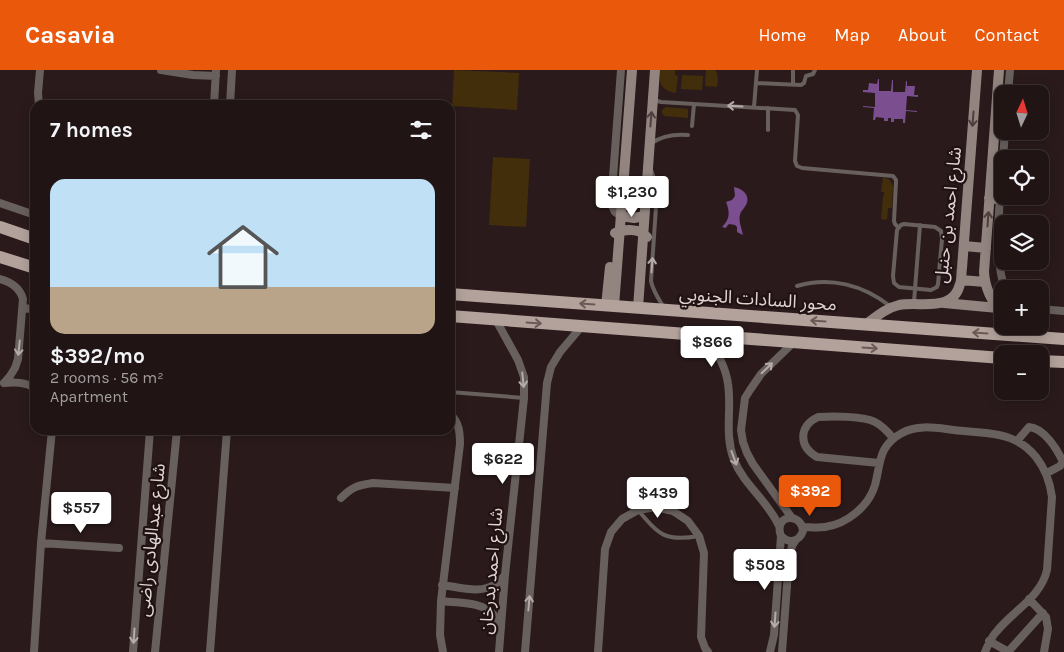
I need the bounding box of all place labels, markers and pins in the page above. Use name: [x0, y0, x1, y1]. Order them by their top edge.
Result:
pin: $1,230: [591, 176, 673, 218]
pin: $866: [682, 326, 742, 368]
pin: $622: [473, 442, 533, 485]
pin: $392: [780, 474, 840, 517]
pin: $439: [628, 476, 688, 519]
pin: $557: [51, 492, 111, 534]
pin: $508: [735, 548, 795, 591]

